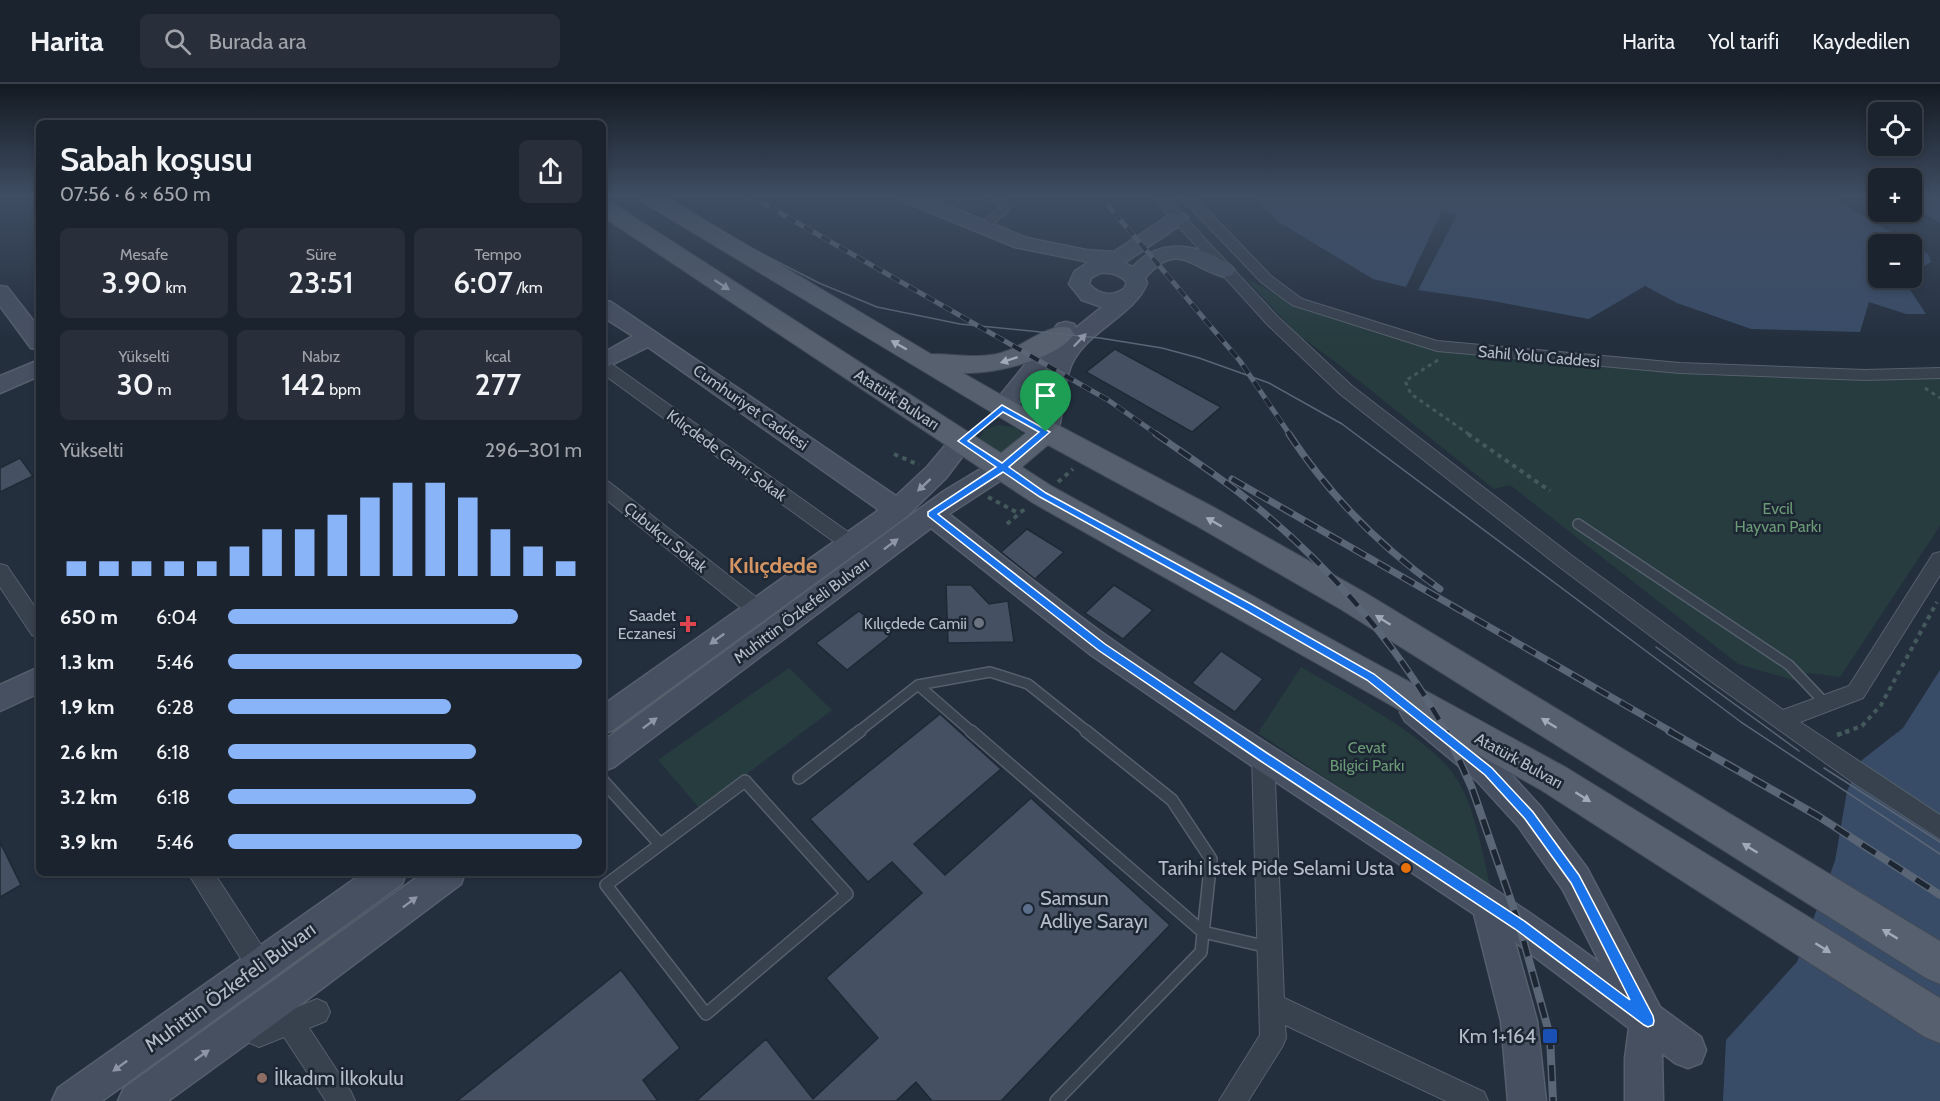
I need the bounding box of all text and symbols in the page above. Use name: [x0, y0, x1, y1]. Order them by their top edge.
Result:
search box: [140, 14, 560, 68]
text: Harita: [30, 24, 104, 58]
icon: search: [161, 25, 194, 58]
text: Burada ara: [209, 28, 306, 55]
text: Harita: [1622, 29, 1675, 54]
text: Yol tarifi: [1708, 29, 1779, 54]
text: Kaydedilen: [1812, 29, 1910, 54]
map controls: [1868, 102, 1922, 288]
button: locate: [1868, 102, 1922, 156]
text: Sabah koşusu: [60, 139, 253, 179]
button: share: [519, 140, 582, 203]
button: +: [1868, 168, 1922, 222]
text: 07:56 · 6 × 650 m: [60, 182, 211, 206]
button: −: [1868, 234, 1922, 288]
text: Mesafe: [120, 245, 168, 264]
text: Süre: [306, 245, 336, 264]
text: Tempo: [474, 245, 522, 264]
text: 3.90: [101, 264, 162, 301]
text: 23:51: [288, 264, 354, 301]
text: 6:07: [453, 264, 513, 301]
text: km: [162, 278, 187, 297]
text: /km: [513, 278, 543, 297]
one-way arrow: [714, 279, 730, 290]
one-way arrow: [1072, 333, 1086, 347]
one-way arrow: [890, 340, 907, 350]
street label: Sahil Yolu Caddesi: [1477, 342, 1601, 371]
text: Yükselti: [119, 347, 169, 366]
text: Nabız: [302, 347, 340, 366]
text: kcal: [485, 347, 511, 366]
one-way arrow: [1000, 356, 1018, 365]
street label: Cumhuriyet Caddesi: [689, 361, 812, 454]
street label: Atatürk Bulvarı: [851, 365, 943, 434]
text: 30: [117, 366, 154, 403]
text: 142: [281, 366, 326, 403]
text: 277: [475, 366, 521, 403]
pin: [1020, 370, 1071, 432]
icon: arrive: [1029, 379, 1062, 412]
text: m: [154, 380, 171, 399]
text: bpm: [326, 380, 361, 399]
street label: Kılıçdede Cami Sokak: [663, 406, 791, 506]
text: Yükselti: [60, 438, 124, 462]
text: 296–301 m: [485, 438, 582, 462]
one-way arrow: [916, 478, 931, 492]
street label: Çubukçu Sokak: [620, 498, 712, 577]
park label: Evcil Hayvan Parkı: [1735, 499, 1821, 536]
one-way arrow: [1205, 517, 1222, 527]
one-way arrow: [882, 538, 898, 550]
district label: Kılıçdede: [729, 552, 817, 579]
street label: Muhittin Özkefeli Bulvarı: [730, 553, 873, 667]
text: 650 m: [60, 605, 118, 629]
text: 6:04: [156, 605, 197, 629]
place label: Saadet Eczanesi: [618, 606, 677, 643]
place label: Kılıçdede Camii: [864, 614, 967, 633]
one-way arrow: [1375, 614, 1391, 625]
marker: Kılıçdede Camii: [972, 616, 986, 630]
marker: Saadet Eczanesi: [681, 617, 695, 631]
one-way arrow: [710, 633, 726, 645]
text: 1.3 km: [60, 650, 114, 674]
text: 5:46: [156, 650, 194, 674]
text: 1.9 km: [60, 695, 114, 719]
text: 6:28: [156, 695, 194, 719]
one-way arrow: [642, 717, 658, 729]
one-way arrow: [1541, 717, 1557, 728]
street label: Atatürk Bulvarı: [1472, 729, 1566, 792]
park label: Cevat Bilgici Parkı: [1330, 738, 1404, 775]
text: 2.6 km: [60, 740, 118, 764]
text: 6:18: [156, 740, 190, 764]
text: 3.2 km: [60, 785, 117, 809]
text: 6:18: [156, 785, 190, 809]
one-way arrow: [1575, 791, 1591, 802]
text: 3.9 km: [60, 830, 118, 854]
text: 5:46: [156, 830, 194, 854]
one-way arrow: [1742, 842, 1758, 853]
place label: Tarihi İstek Pide Selami Usta: [1158, 856, 1394, 880]
marker: Tarihi İstek Pide Selami Usta: [1399, 861, 1413, 875]
place label: Samsun Adliye Sarayı: [1040, 886, 1148, 933]
one-way arrow: [401, 896, 417, 908]
marker: Samsun Adliye Sarayı: [1021, 902, 1035, 916]
street label: Muhittin Özkefeli Bulvarı: [140, 917, 320, 1057]
one-way arrow: [1882, 928, 1898, 939]
one-way arrow: [1815, 943, 1831, 954]
place label: Km 1+164: [1459, 1024, 1536, 1048]
marker: Km 1+164: [1541, 1027, 1559, 1045]
one-way arrow: [194, 1050, 210, 1061]
one-way arrow: [112, 1060, 128, 1071]
place label: İlkadım İlkokulu: [274, 1066, 404, 1090]
marker: İlkadım İlkokulu: [255, 1071, 269, 1085]

